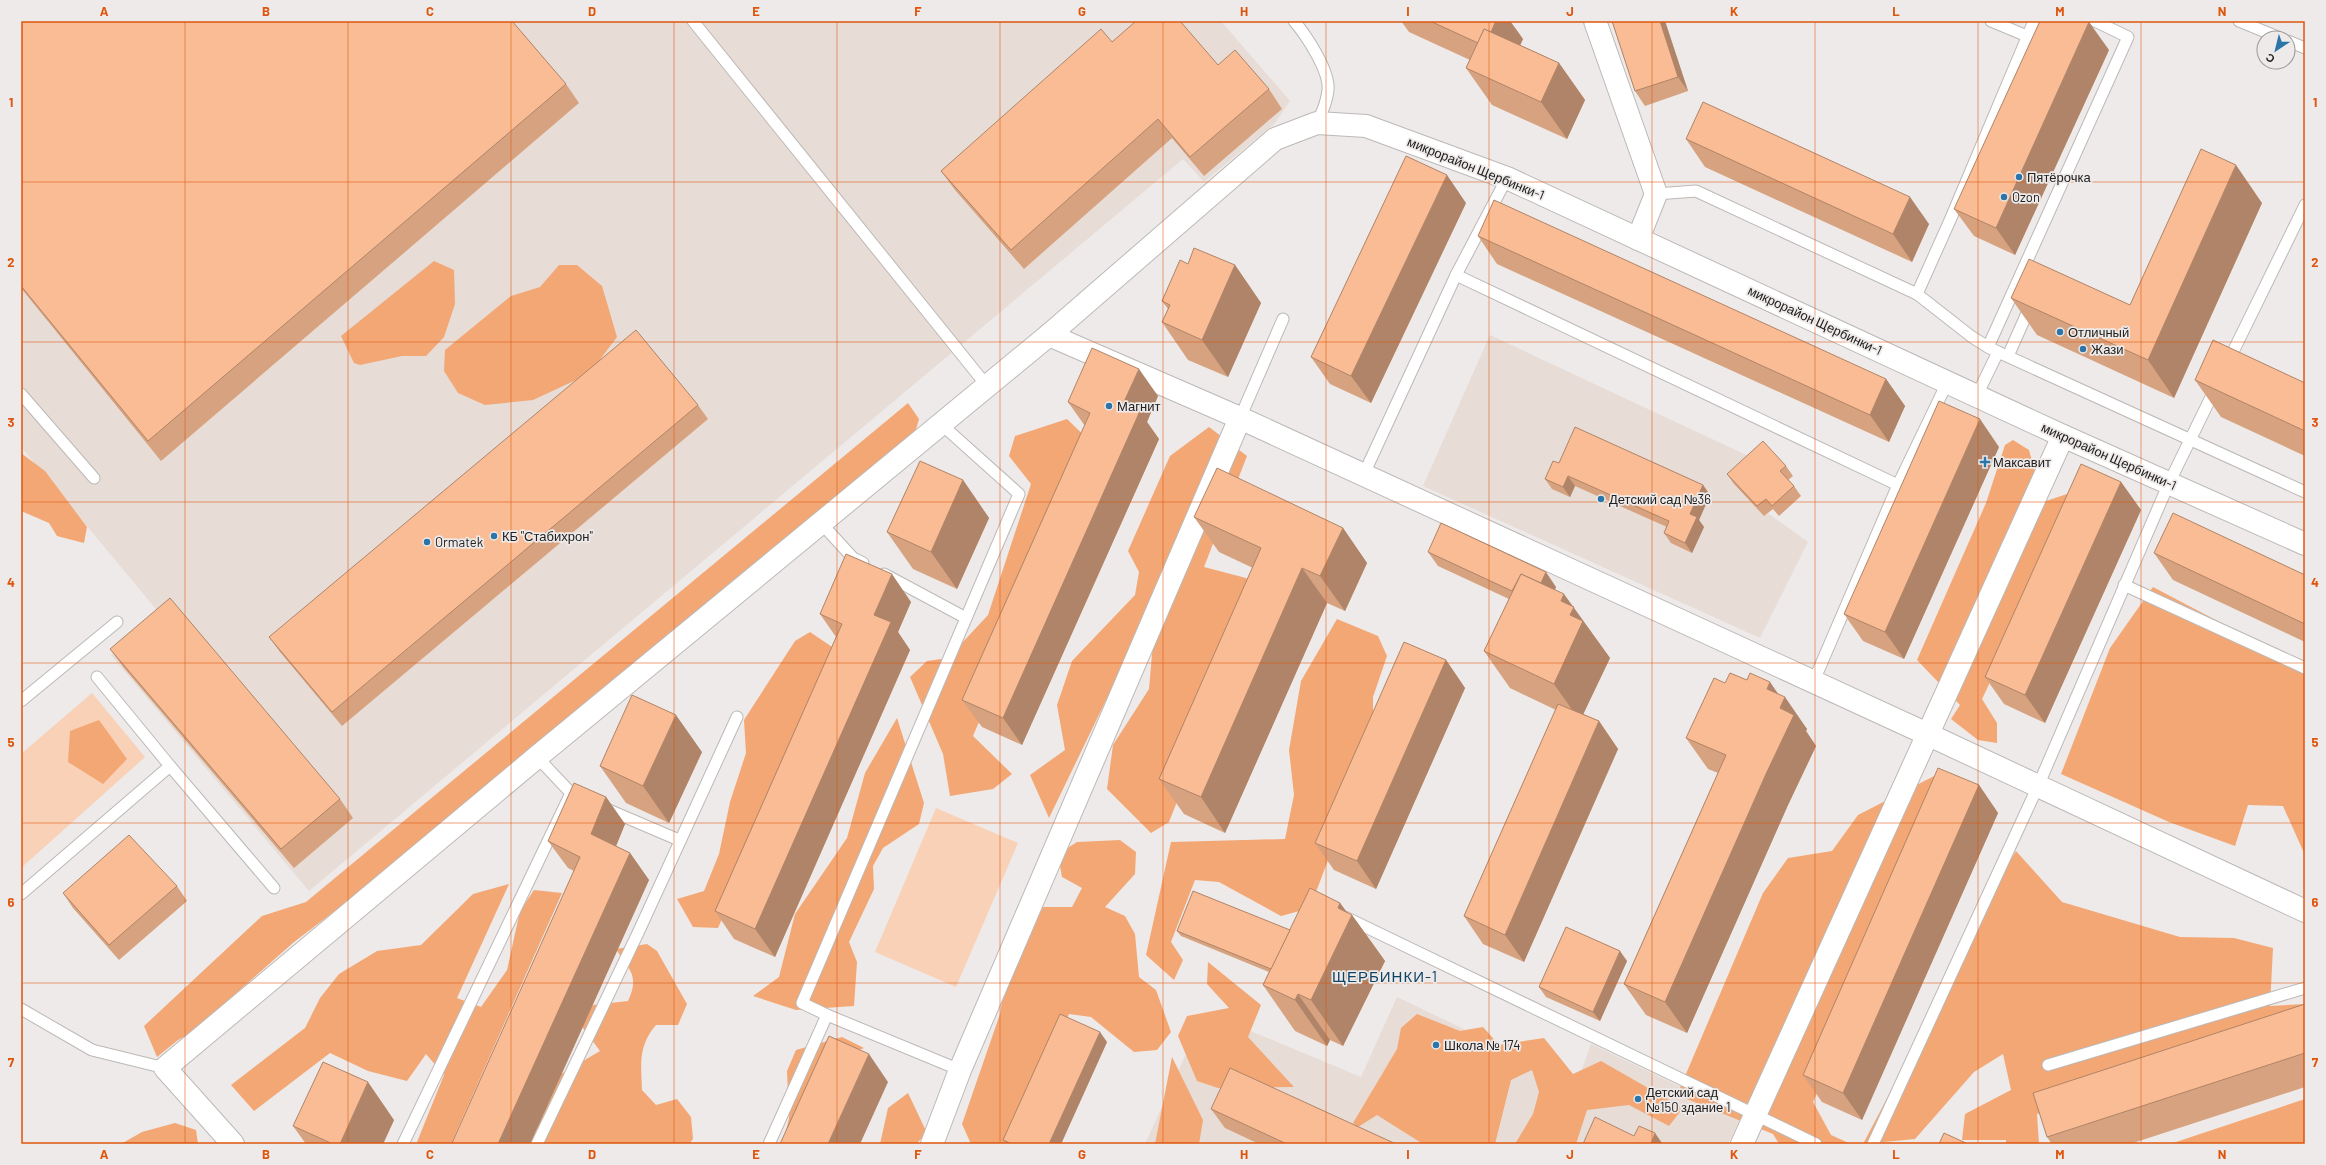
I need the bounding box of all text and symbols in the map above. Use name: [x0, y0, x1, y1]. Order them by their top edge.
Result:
text: A: [100, 3, 109, 19]
text: B: [262, 3, 270, 19]
text: C: [426, 3, 434, 19]
text: D: [588, 3, 596, 19]
text: E: [752, 3, 760, 19]
text: F: [914, 3, 922, 19]
text: G: [1078, 3, 1086, 19]
text: H: [1240, 3, 1248, 19]
text: I: [1406, 3, 1410, 19]
text: J: [1566, 3, 1574, 19]
text: K: [1730, 3, 1738, 19]
text: L: [1892, 3, 1900, 19]
text: M: [2055, 3, 2065, 19]
text: N: [2218, 3, 2226, 19]
north arrow: [2256, 30, 2296, 70]
text: С: [2263, 51, 2277, 66]
text: 1: [9, 94, 13, 110]
text: 1: [2313, 94, 2317, 110]
street label: микрорайон Щербинки-1: [1405, 133, 1547, 203]
place label: Пятёрочка: [2027, 169, 2091, 185]
marker: Пятёрочка: [2014, 172, 2024, 182]
place label: Ozon: [2012, 189, 2040, 205]
marker: Ozon: [1999, 192, 2009, 202]
text: 2: [7, 254, 15, 270]
text: 2: [2311, 254, 2319, 270]
street label: микрорайон Щербинки-1: [1745, 282, 1885, 358]
place label: Отличный: [2068, 324, 2129, 340]
marker: Отличный: [2055, 327, 2065, 337]
place label: Жази: [2091, 341, 2123, 357]
marker: Жази: [2078, 344, 2088, 354]
place label: Магнит: [1117, 398, 1160, 414]
marker: Магнит: [1104, 401, 1114, 411]
text: 3: [7, 414, 15, 430]
text: 3: [2311, 414, 2319, 430]
street label: микрорайон Щербинки-1: [2039, 419, 2179, 493]
place label: Максавит: [1993, 454, 2051, 470]
marker: Максавит: [1980, 457, 1990, 467]
place label: Детский сад №36: [1609, 491, 1711, 507]
marker: Детский сад №36: [1596, 494, 1606, 504]
place label: КБ "Стабихрон": [502, 528, 593, 544]
marker: КБ "Стабихрон": [489, 531, 499, 541]
place label: Ormatek: [435, 534, 484, 550]
marker: Ormatek: [422, 537, 432, 547]
text: 4: [7, 574, 15, 590]
text: 4: [2311, 574, 2319, 590]
text: 5: [7, 734, 15, 750]
text: 5: [2311, 734, 2319, 750]
text: 6: [8, 894, 15, 910]
text: 6: [2312, 894, 2319, 910]
district label: ЩЕРБИНКИ-1: [1332, 967, 1438, 985]
place label: Школа № 174: [1444, 1037, 1521, 1053]
marker: Школа № 174: [1431, 1040, 1441, 1050]
text: 7: [8, 1054, 15, 1070]
text: 7: [2312, 1054, 2319, 1070]
place label: Детский сад №150 здание 1: [1646, 1084, 1730, 1115]
marker: Детский сад №150 здание 1: [1633, 1094, 1643, 1104]
text: A: [100, 1146, 109, 1162]
text: B: [262, 1146, 270, 1162]
text: C: [426, 1146, 434, 1162]
text: D: [588, 1146, 596, 1162]
text: E: [752, 1146, 760, 1162]
text: F: [914, 1146, 922, 1162]
text: G: [1078, 1146, 1086, 1162]
text: H: [1240, 1146, 1248, 1162]
text: I: [1406, 1146, 1410, 1162]
text: J: [1566, 1146, 1574, 1162]
text: K: [1730, 1146, 1738, 1162]
text: L: [1892, 1146, 1900, 1162]
text: M: [2055, 1146, 2065, 1162]
text: N: [2218, 1146, 2226, 1162]

